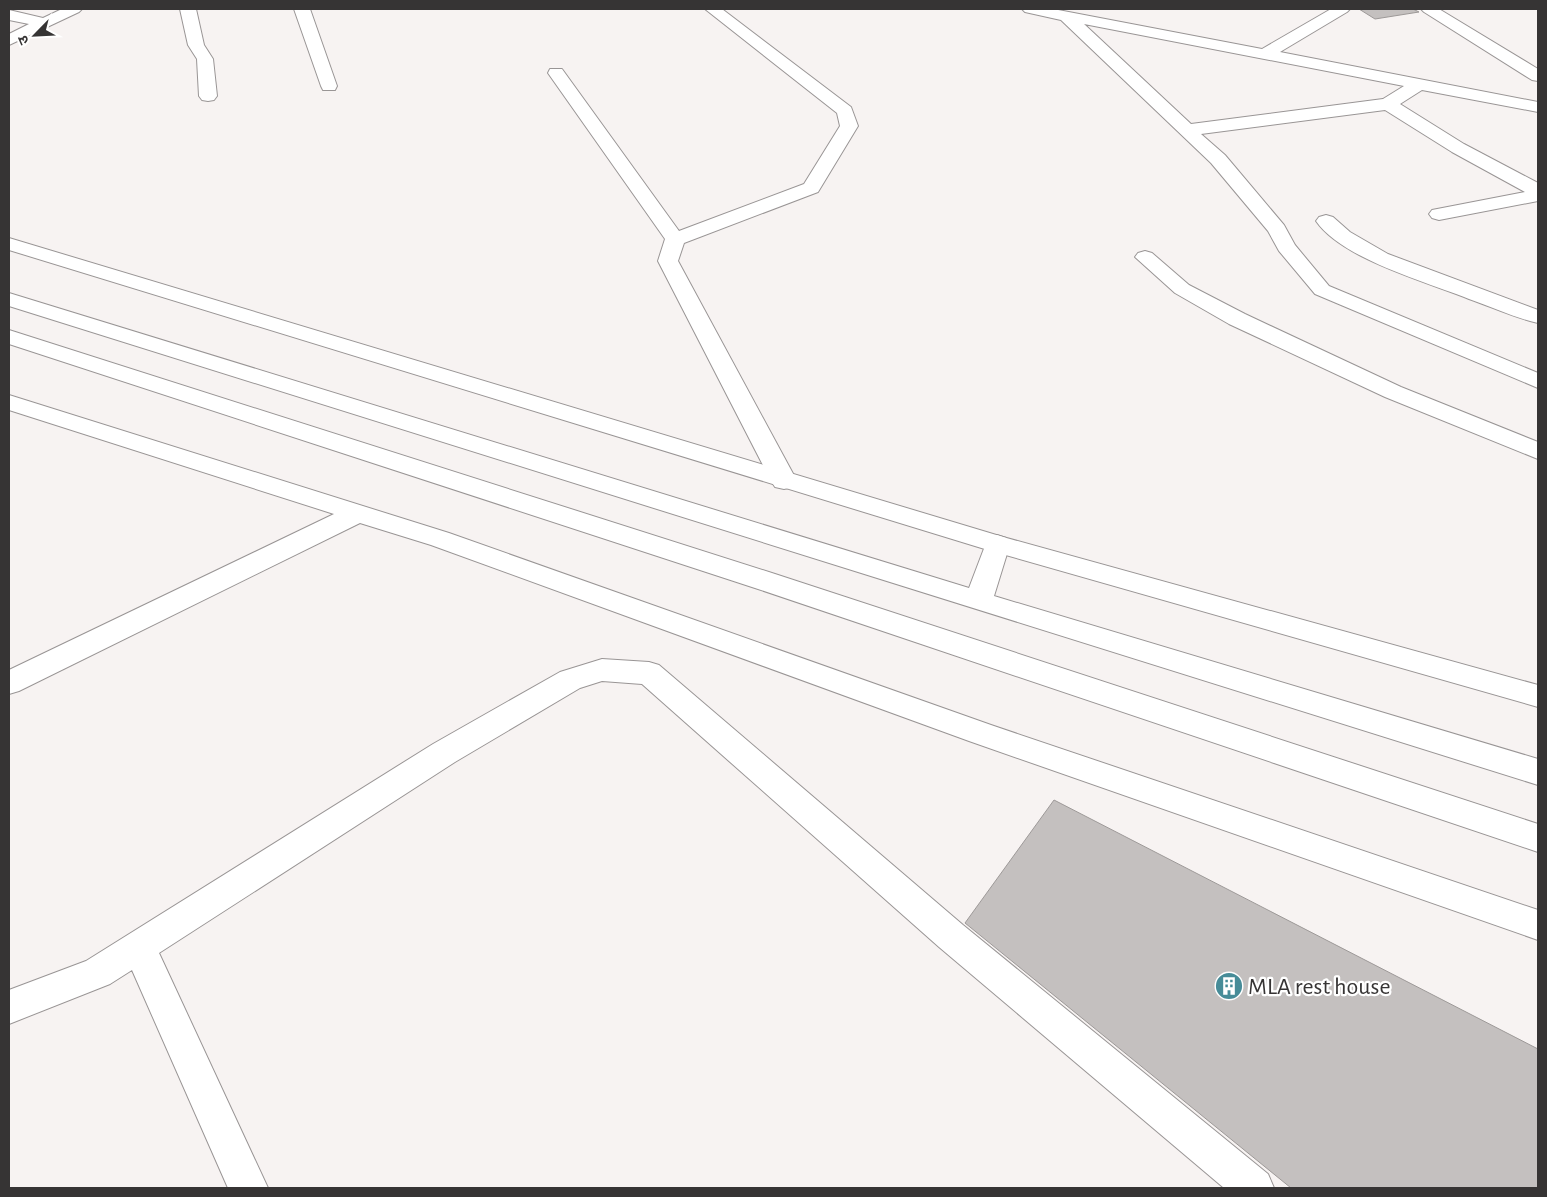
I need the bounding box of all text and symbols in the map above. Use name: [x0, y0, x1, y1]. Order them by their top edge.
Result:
north arrow: [10, 10, 60, 60]
text: उ: [16, 33, 32, 46]
building icon: MLA rest house: [1214, 971, 1244, 1001]
place label: MLA rest house: [1248, 975, 1391, 999]

